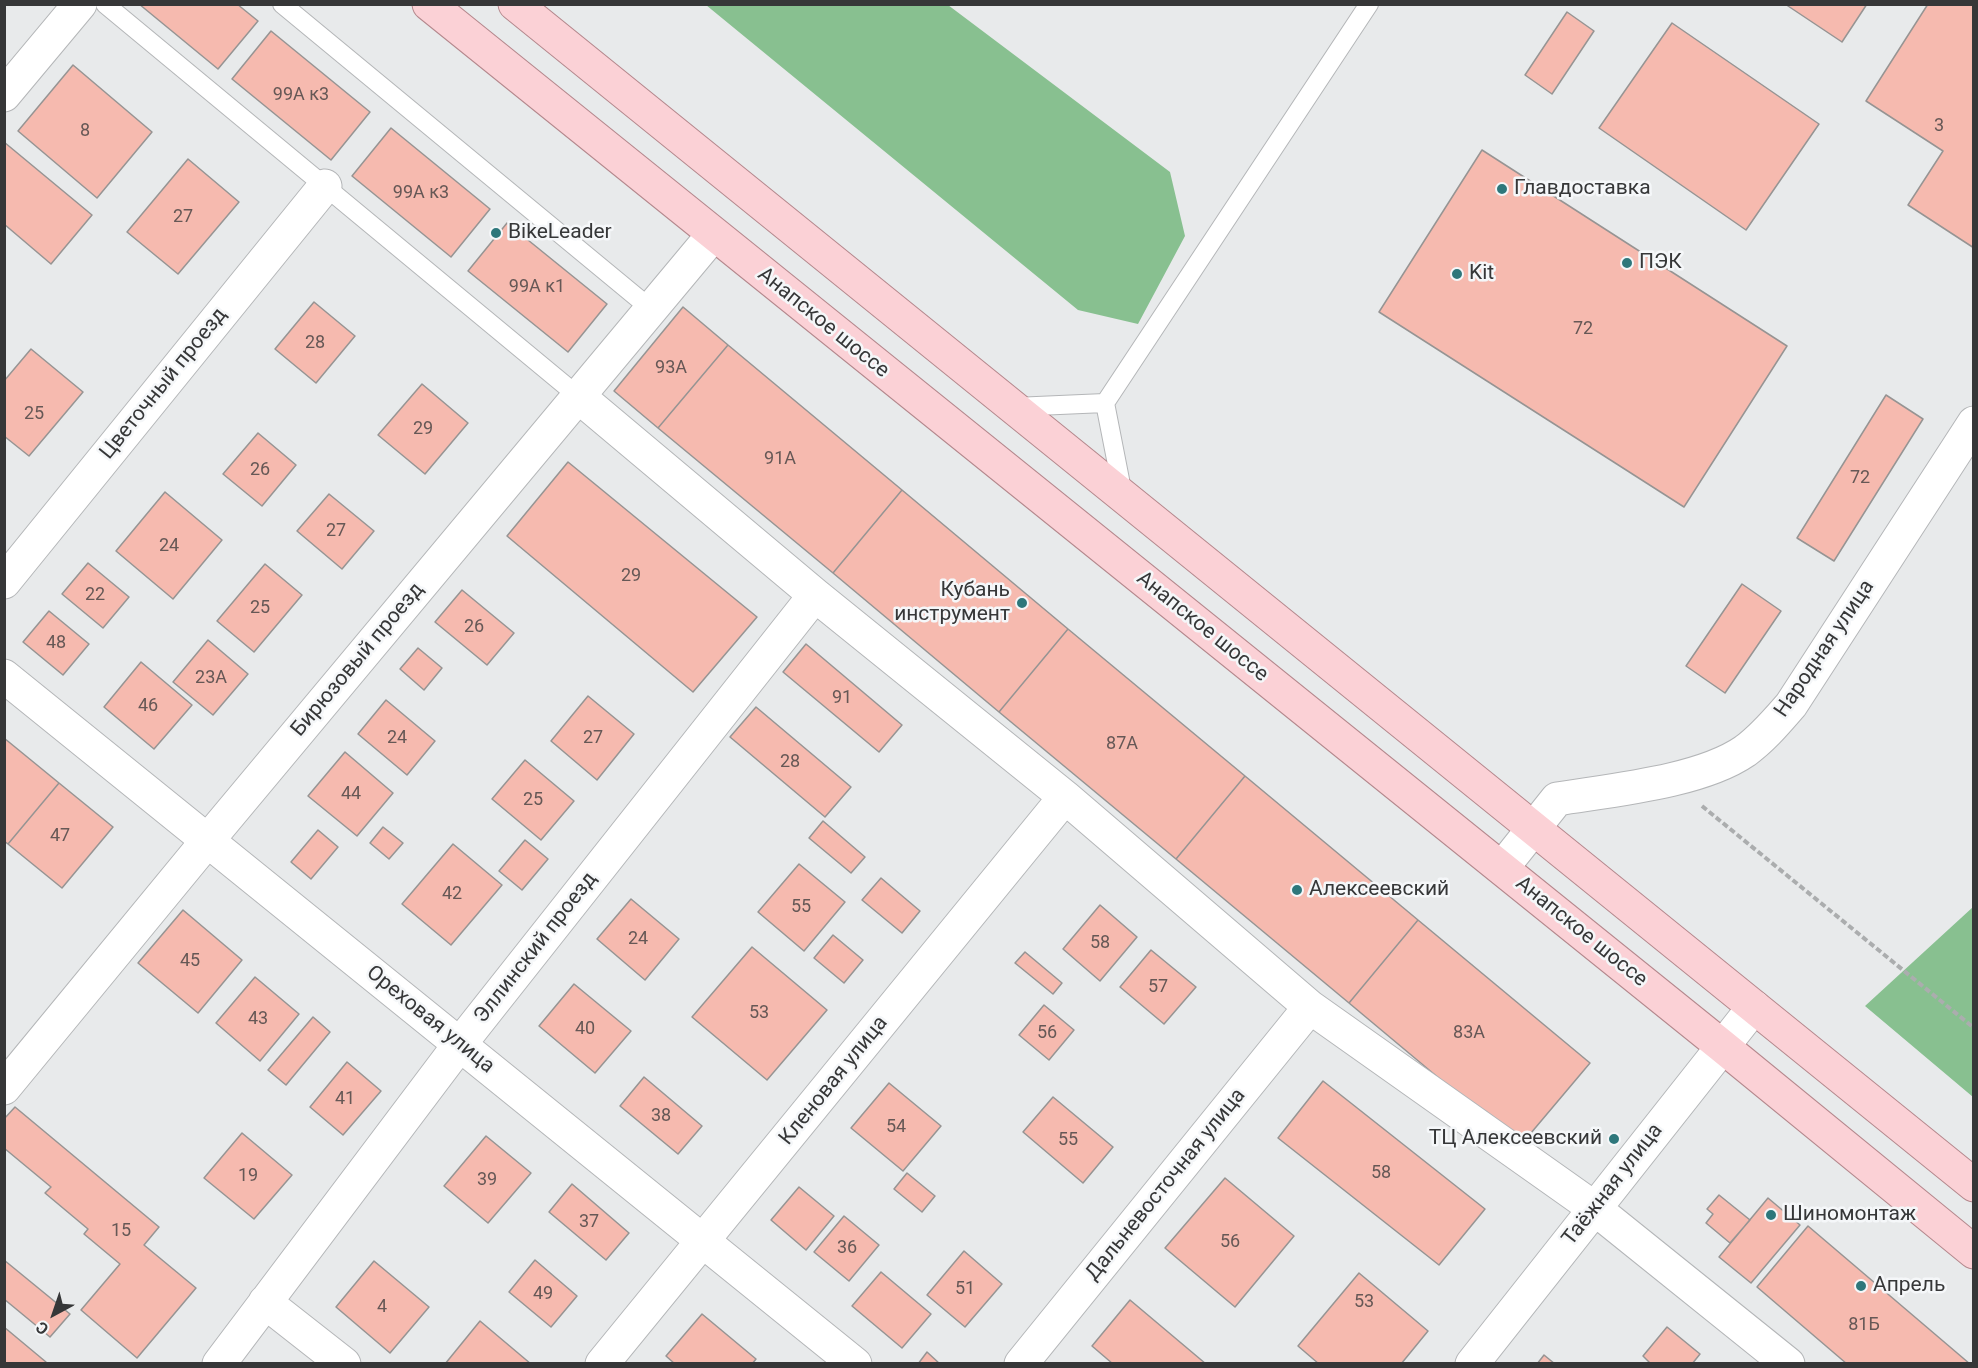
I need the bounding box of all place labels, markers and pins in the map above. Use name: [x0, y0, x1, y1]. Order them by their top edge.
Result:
place label: Главдоставка: [1514, 176, 1651, 202]
marker: Главдоставка: [1495, 182, 1509, 196]
place label: BikeLeader: [508, 220, 612, 246]
marker: BikeLeader: [489, 226, 503, 240]
place label: ПЭК: [1639, 250, 1682, 276]
marker: ПЭК: [1620, 256, 1634, 270]
place label: Kit: [1469, 261, 1494, 287]
marker: Kit: [1450, 267, 1464, 281]
place label: Кубань инструмент: [894, 578, 1010, 628]
marker: Кубань инструмент: [1015, 596, 1029, 610]
place label: Алексеевский: [1309, 877, 1449, 903]
marker: Алексеевский: [1290, 883, 1304, 897]
place label: ТЦ Алексеевский: [1429, 1126, 1602, 1152]
marker: ТЦ Алексеевский: [1607, 1132, 1621, 1146]
place label: Шиномонтаж: [1783, 1202, 1916, 1228]
marker: Шиномонтаж: [1764, 1208, 1778, 1222]
place label: Апрель: [1873, 1273, 1945, 1299]
marker: Апрель: [1854, 1279, 1868, 1293]

